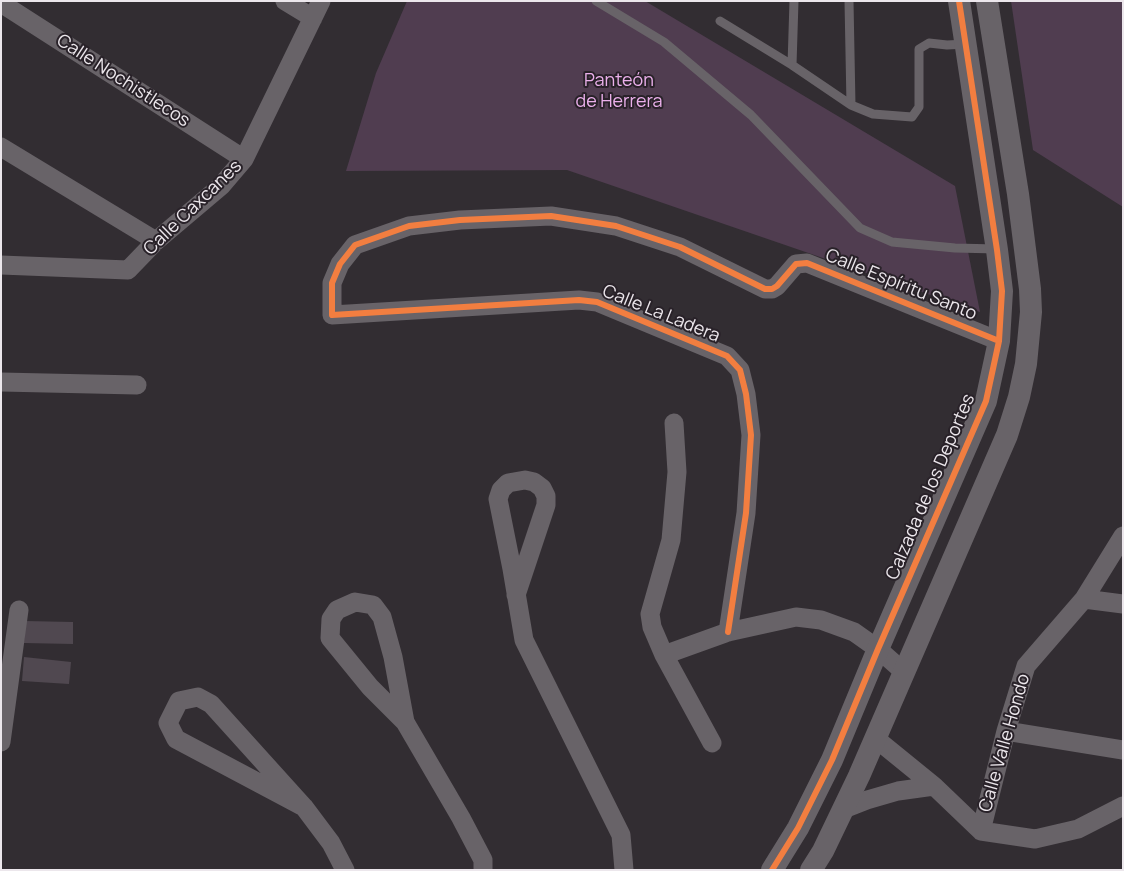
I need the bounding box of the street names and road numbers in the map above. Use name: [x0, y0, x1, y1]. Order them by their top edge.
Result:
street label: Calle Nochistlecos: [52, 30, 194, 132]
street label: Calle Caxcanes: [139, 156, 247, 260]
street label: Calle Espíritu Santo: [822, 245, 980, 325]
street label: Calle La Ladera: [599, 281, 723, 347]
street label: Calzada de los Deportes: [882, 391, 980, 583]
street label: Calle Valle Hondo: [975, 671, 1035, 815]

